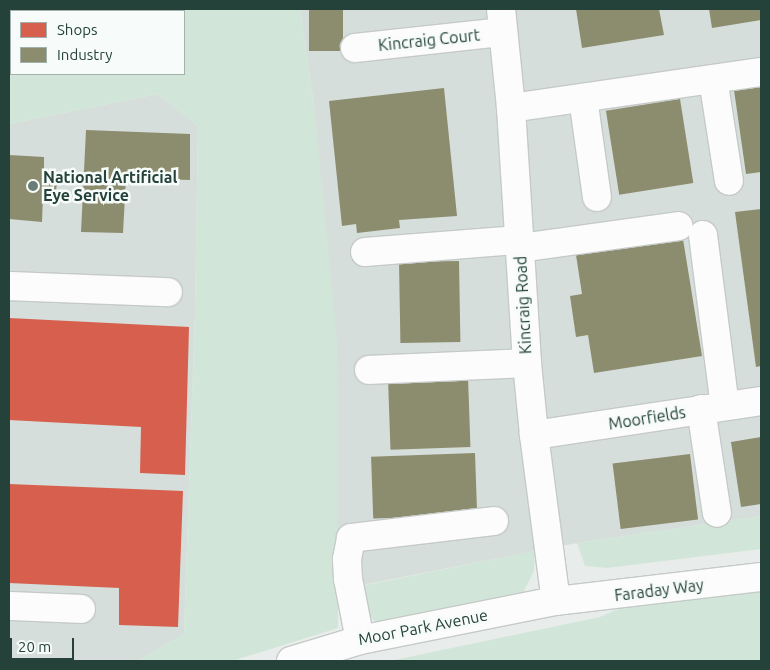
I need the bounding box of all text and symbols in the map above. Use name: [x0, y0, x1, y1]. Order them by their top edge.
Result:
legend: [10, 10, 185, 75]
text: Shops: [57, 21, 98, 38]
street label: Kincraig Court: [377, 25, 481, 55]
text: Industry: [57, 46, 112, 63]
place label: National Artificial Eye Service: [43, 167, 177, 205]
marker: National Artificial Eye Service: [27, 180, 39, 192]
street label: Kincraig Road: [511, 255, 535, 355]
street label: Moorfields: [607, 402, 687, 434]
street label: Faraday Way: [613, 575, 705, 605]
street label: Moor Park Avenue: [357, 605, 489, 649]
scale bar: [12, 628, 76, 660]
text: 20 m: [18, 638, 51, 655]

